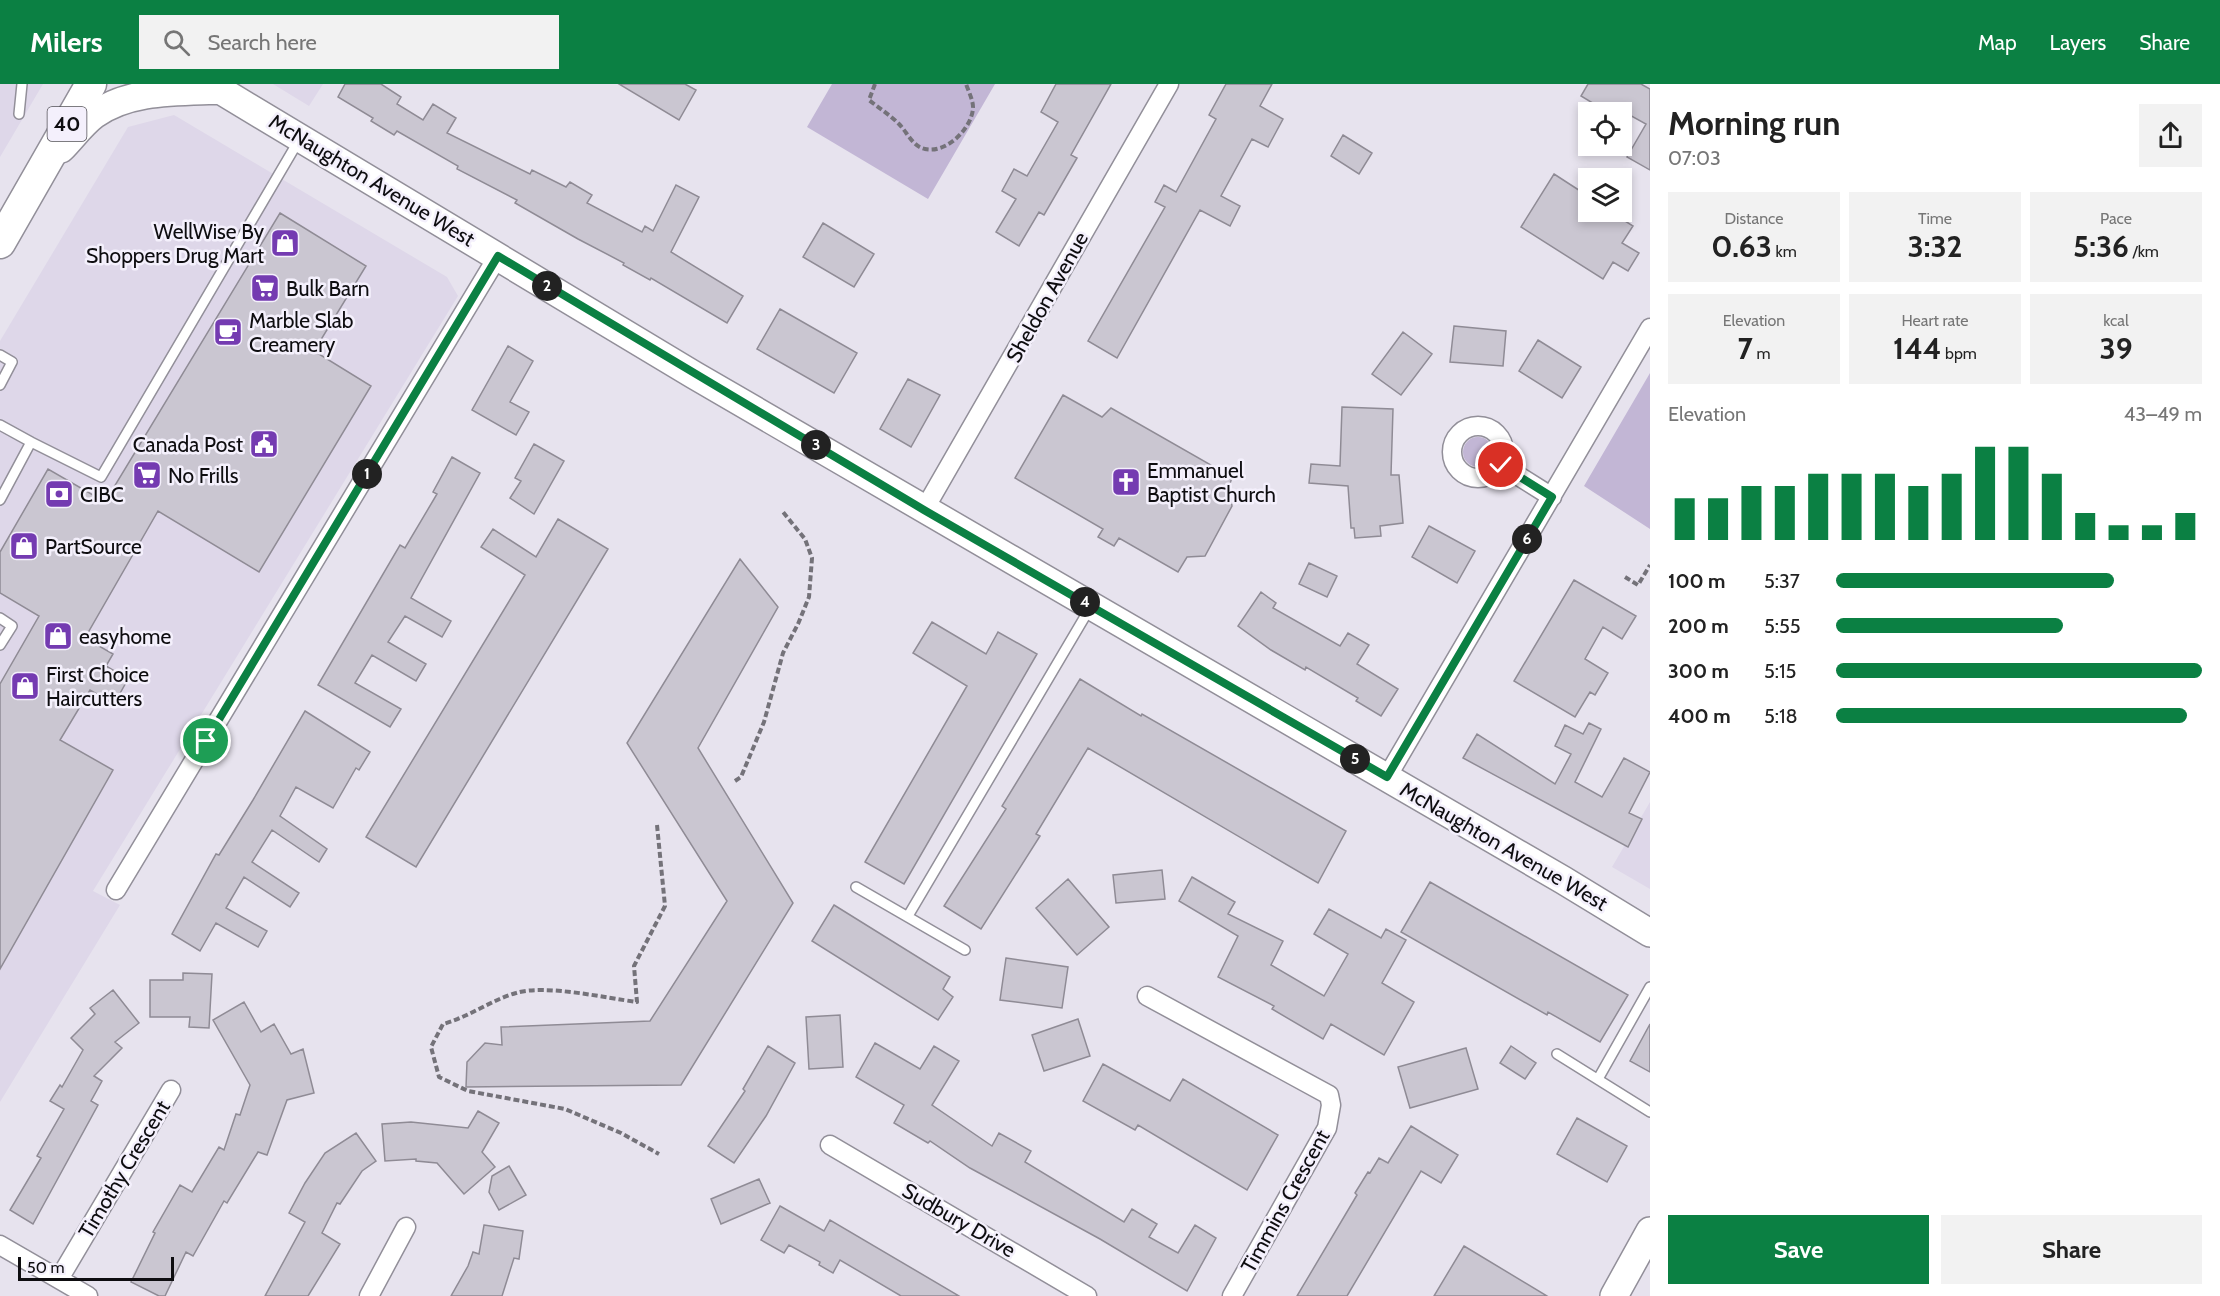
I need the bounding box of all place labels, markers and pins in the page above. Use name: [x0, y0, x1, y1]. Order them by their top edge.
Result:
place label: WellWise By Shoppers Drug Mart: [86, 219, 264, 268]
shop icon: WellWise By Shoppers Drug Mart: [269, 227, 301, 259]
pin: 2: [532, 271, 562, 301]
supermarket icon: Bulk Barn: [249, 272, 281, 304]
place label: Bulk Barn: [286, 276, 370, 301]
place label: Marble Slab Creamery: [249, 308, 353, 357]
cafe icon: Marble Slab Creamery: [212, 316, 244, 348]
public building icon: Canada Post: [248, 428, 280, 460]
pin: 3: [801, 430, 831, 460]
place label: Canada Post: [133, 432, 243, 457]
pin: [1475, 439, 1526, 490]
place label: Emmanuel Baptist Church: [1147, 458, 1276, 507]
supermarket icon: No Frills: [131, 459, 163, 491]
pin: 1: [352, 459, 382, 489]
place label: No Frills: [168, 463, 239, 488]
church icon: Emmanuel Baptist Church: [1110, 466, 1142, 498]
bank icon: CIBC: [43, 478, 75, 510]
place label: CIBC: [80, 482, 124, 507]
pin: 6: [1512, 524, 1542, 554]
shop icon: PartSource: [8, 530, 40, 562]
place label: PartSource: [45, 534, 142, 559]
pin: 4: [1070, 587, 1100, 617]
shop icon: easyhome: [42, 620, 74, 652]
place label: easyhome: [79, 624, 171, 649]
place label: First Choice Haircutters: [46, 662, 149, 711]
shop icon: First Choice Haircutters: [9, 670, 41, 702]
pin: [180, 715, 231, 766]
pin: 5: [1340, 744, 1370, 774]

